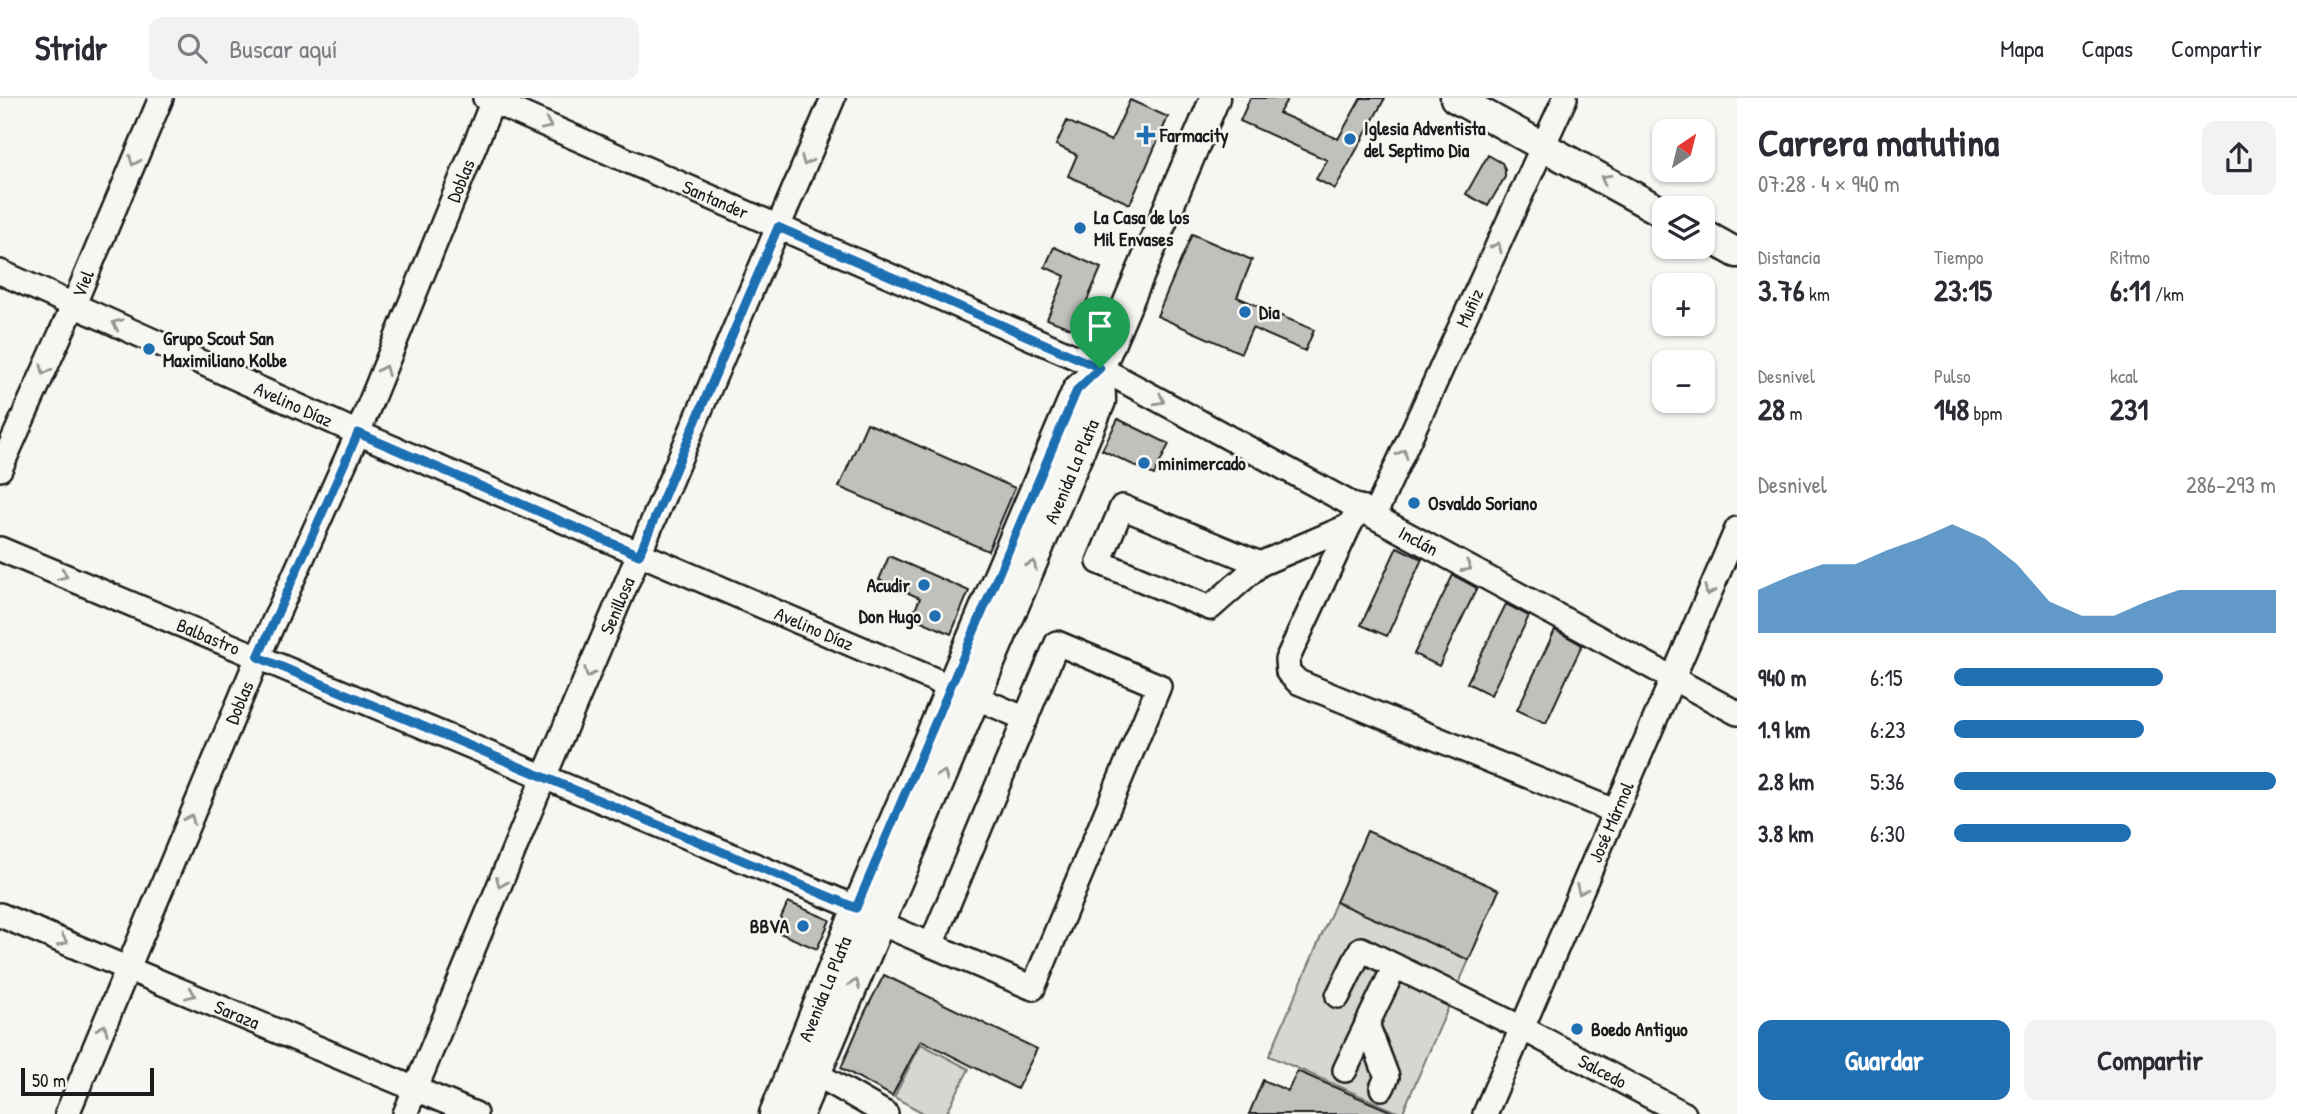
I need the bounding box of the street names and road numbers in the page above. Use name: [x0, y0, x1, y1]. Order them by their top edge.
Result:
street label: Doblas: [440, 155, 481, 206]
street label: Santander: [679, 173, 753, 225]
street label: Viel: [65, 265, 100, 301]
street label: Muñiz: [1449, 284, 1489, 331]
street label: Avelino Díaz: [250, 375, 337, 433]
street label: Avenida La Plata: [1038, 415, 1105, 528]
street label: Inclán: [1394, 519, 1443, 562]
street label: Senillosa: [593, 572, 641, 638]
street label: Avelino Díaz: [771, 600, 858, 657]
street label: Balbastro: [173, 612, 244, 661]
street label: Doblas: [218, 677, 260, 728]
street label: José Mármol: [1582, 777, 1640, 866]
street label: Avenida La Plata: [792, 932, 857, 1045]
street label: Saraza: [211, 993, 264, 1036]
street label: Salcedo: [1574, 1047, 1632, 1094]

